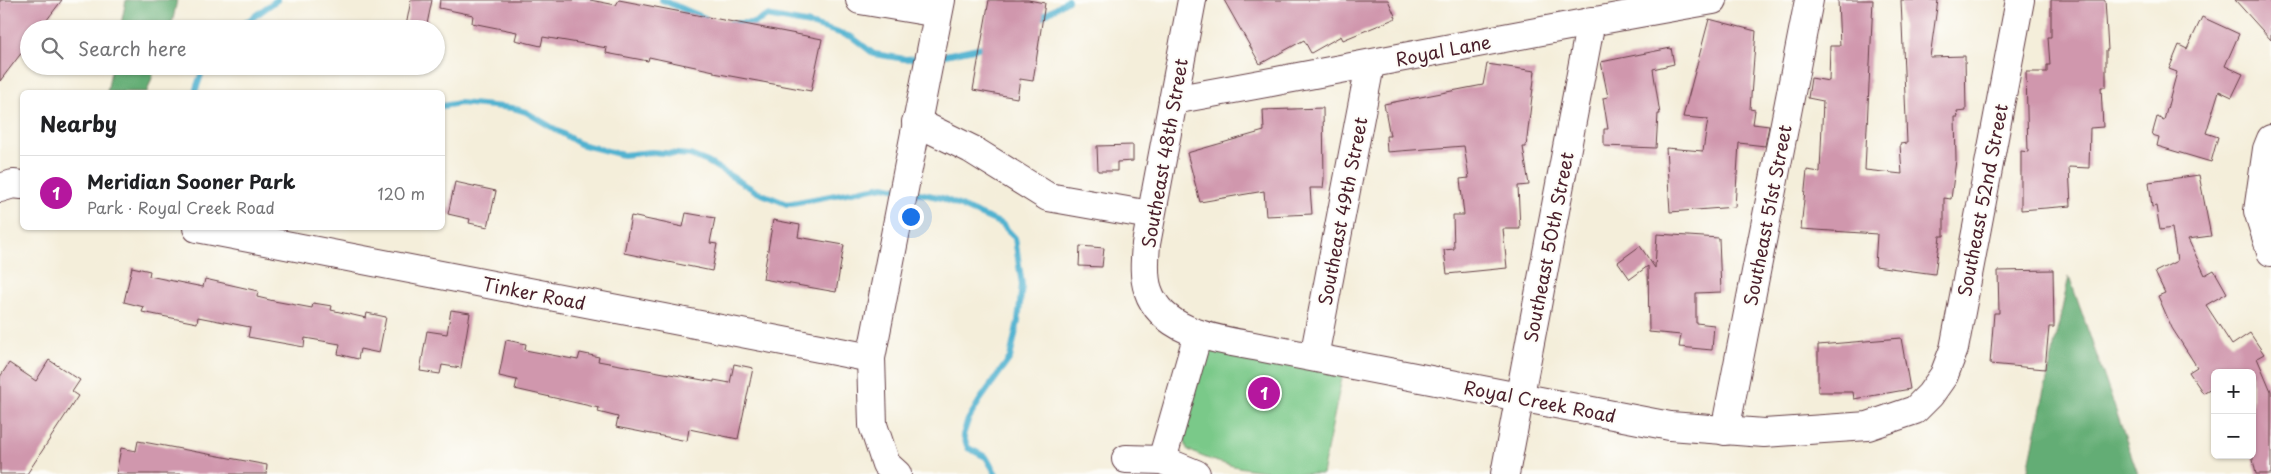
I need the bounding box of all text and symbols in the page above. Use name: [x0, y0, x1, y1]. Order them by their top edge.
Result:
search box: [20, 20, 445, 75]
street label: Royal Lane: [1393, 28, 1493, 72]
icon: search: [38, 34, 66, 62]
text: Search here: [78, 34, 187, 62]
street label: Southeast 48th Street: [1134, 56, 1194, 250]
street label: Southeast 52nd Street: [1950, 101, 2014, 299]
text: Nearby: [40, 107, 117, 139]
street label: Southeast 49th Street: [1311, 115, 1373, 307]
street label: Southeast 51st Street: [1736, 122, 1798, 308]
street label: Southeast 50th Street: [1516, 150, 1580, 344]
text: Meridian Sooner Park: [87, 167, 295, 195]
text: 1: [52, 181, 60, 205]
text: 120 m: [378, 181, 425, 205]
text: Park · Royal Creek Road: [87, 195, 275, 219]
your location: [898, 204, 924, 230]
street label: Tinker Road: [480, 270, 588, 316]
map controls: [2211, 369, 2256, 459]
button: +: [2211, 369, 2256, 414]
street label: Royal Creek Road: [1462, 373, 1618, 429]
pin: 1: [1248, 374, 1280, 412]
button: −: [2211, 414, 2256, 459]

